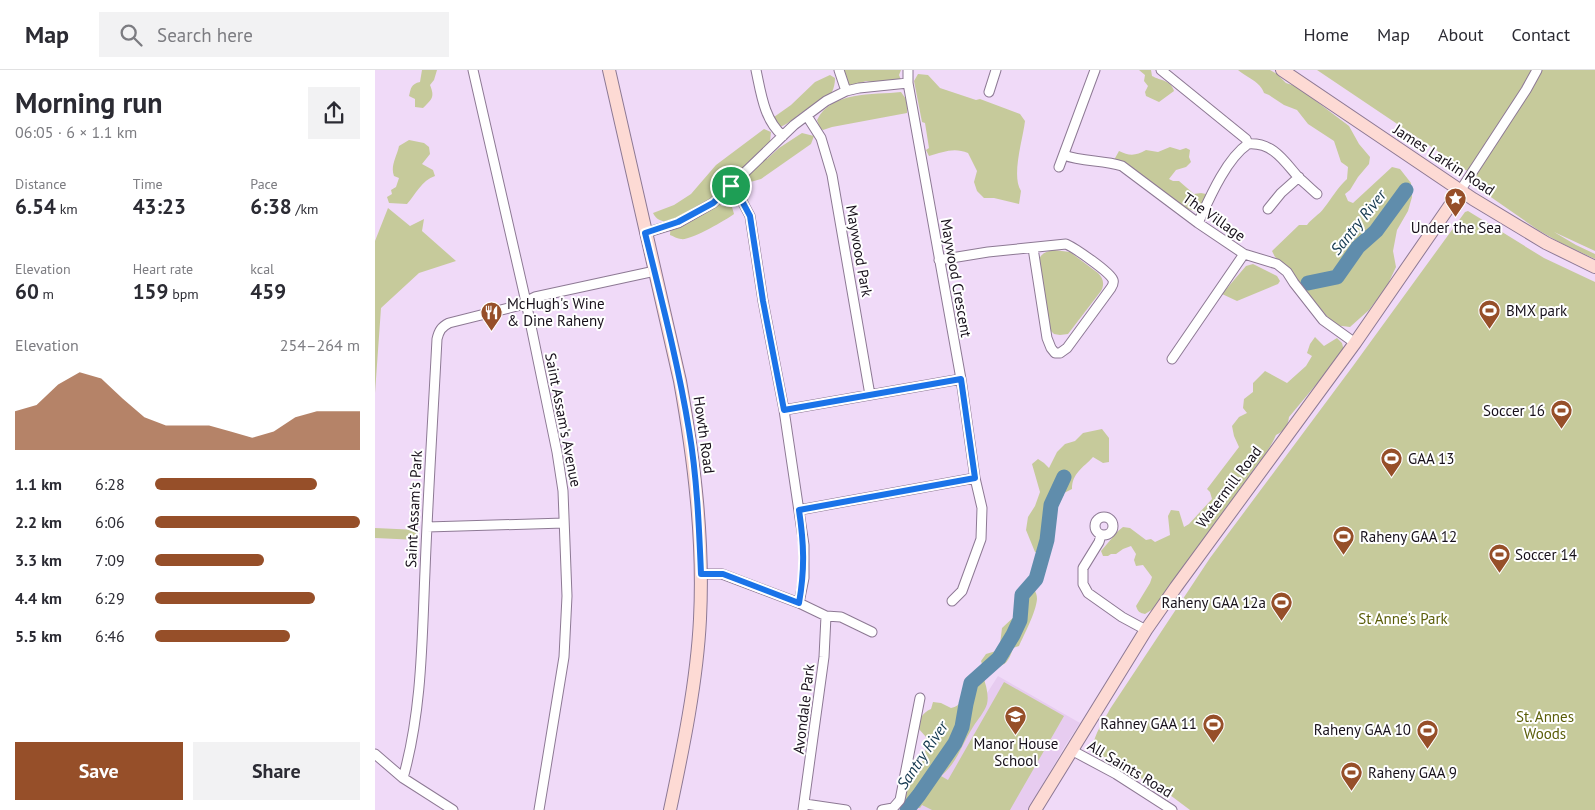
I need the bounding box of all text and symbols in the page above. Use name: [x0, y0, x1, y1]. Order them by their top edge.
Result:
search box: [99, 12, 449, 57]
text: Map: [25, 19, 69, 50]
icon: search: [117, 21, 145, 49]
text: Search here: [157, 23, 253, 47]
text: Home: [1303, 23, 1349, 46]
text: Map: [1377, 23, 1410, 46]
text: About: [1438, 23, 1484, 46]
text: Contact: [1512, 23, 1570, 46]
text: Morning run: [15, 84, 163, 121]
button: share: [308, 87, 360, 139]
street label: James Larkin Road: [1389, 119, 1499, 199]
text: 06:05 · 6 × 1.1 km: [15, 122, 137, 142]
pin: [710, 165, 752, 207]
icon: arrive: [717, 172, 745, 200]
text: Distance: [15, 175, 66, 193]
text: Time: [133, 175, 163, 193]
text: Pace: [250, 175, 278, 193]
water label: Santry River: [1326, 184, 1391, 259]
place icon: Under the Sea: [1444, 187, 1468, 218]
street label: The Village: [1179, 188, 1249, 245]
text: 6.54: [15, 193, 56, 220]
text: 43:23: [133, 193, 186, 220]
text: 6:38: [250, 193, 292, 220]
text: km: [56, 200, 78, 218]
text: /km: [292, 200, 318, 218]
street label: Maywood Park: [842, 203, 877, 299]
street label: Maywood Crescent: [937, 217, 976, 339]
place label: Under the Sea: [1411, 218, 1501, 237]
text: Elevation: [15, 260, 71, 278]
text: Heart rate: [133, 260, 193, 278]
text: kcal: [250, 260, 274, 278]
text: 60: [15, 278, 39, 305]
text: 159: [133, 278, 168, 305]
text: 459: [250, 278, 286, 305]
text: m: [39, 285, 54, 303]
text: bpm: [168, 285, 199, 303]
place label: McHugh's Wine & Dine Raheny: [507, 294, 605, 330]
sports icon: BMX park: [1478, 299, 1502, 330]
restaurant icon: McHugh's Wine & Dine Raheny: [479, 301, 503, 332]
place label: BMX park: [1506, 301, 1568, 320]
text: Elevation: [15, 335, 79, 355]
text: 254–264 m: [280, 335, 360, 355]
street label: Saint Assam's Avenue: [541, 351, 586, 489]
street label: Howth Road: [690, 395, 719, 475]
sports icon: Soccer 16: [1549, 399, 1573, 430]
place label: Soccer 16: [1483, 401, 1545, 420]
street label: Watermill Road: [1192, 442, 1266, 531]
sports icon: GAA 13: [1380, 447, 1404, 478]
street label: Saint Assam's Park: [401, 449, 426, 568]
place label: GAA 13: [1408, 449, 1454, 468]
text: 1.1 km: [15, 474, 62, 494]
text: 6:28: [95, 474, 125, 494]
text: 2.2 km: [15, 512, 62, 532]
text: 6:06: [95, 512, 125, 532]
sports icon: Raheny GAA 12: [1332, 525, 1356, 556]
place label: Raheny GAA 12: [1360, 527, 1457, 546]
sports icon: Soccer 14: [1487, 543, 1511, 574]
place label: Soccer 14: [1515, 545, 1577, 564]
text: 3.3 km: [15, 550, 62, 570]
text: 7:09: [95, 550, 125, 570]
text: 4.4 km: [15, 588, 62, 608]
text: 6:29: [95, 588, 125, 608]
sports icon: Raheny GAA 12a: [1270, 591, 1294, 622]
place label: Raheny GAA 12a: [1161, 593, 1266, 612]
park label: St Anne's Park: [1358, 609, 1449, 628]
text: 5.5 km: [15, 626, 62, 646]
text: 6:46: [95, 626, 125, 646]
street label: Avondale Park: [789, 662, 819, 755]
school or university icon: Manor House School: [1004, 704, 1028, 735]
park label: St. Annes Woods: [1516, 707, 1574, 743]
sports icon: Rahney GAA 11: [1201, 712, 1225, 743]
place label: Rahney GAA 11: [1100, 714, 1197, 733]
water label: Santry River: [892, 716, 953, 793]
sports icon: Raheny GAA 10: [1415, 718, 1439, 749]
place label: Raheny GAA 10: [1314, 720, 1411, 739]
place label: Manor House School: [974, 734, 1058, 770]
street label: All Saints Road: [1084, 736, 1176, 802]
button: Save: [15, 742, 183, 800]
button: Share: [193, 742, 360, 800]
sports icon: Raheny GAA 9: [1340, 761, 1364, 792]
place label: Raheny GAA 9: [1368, 763, 1457, 782]

